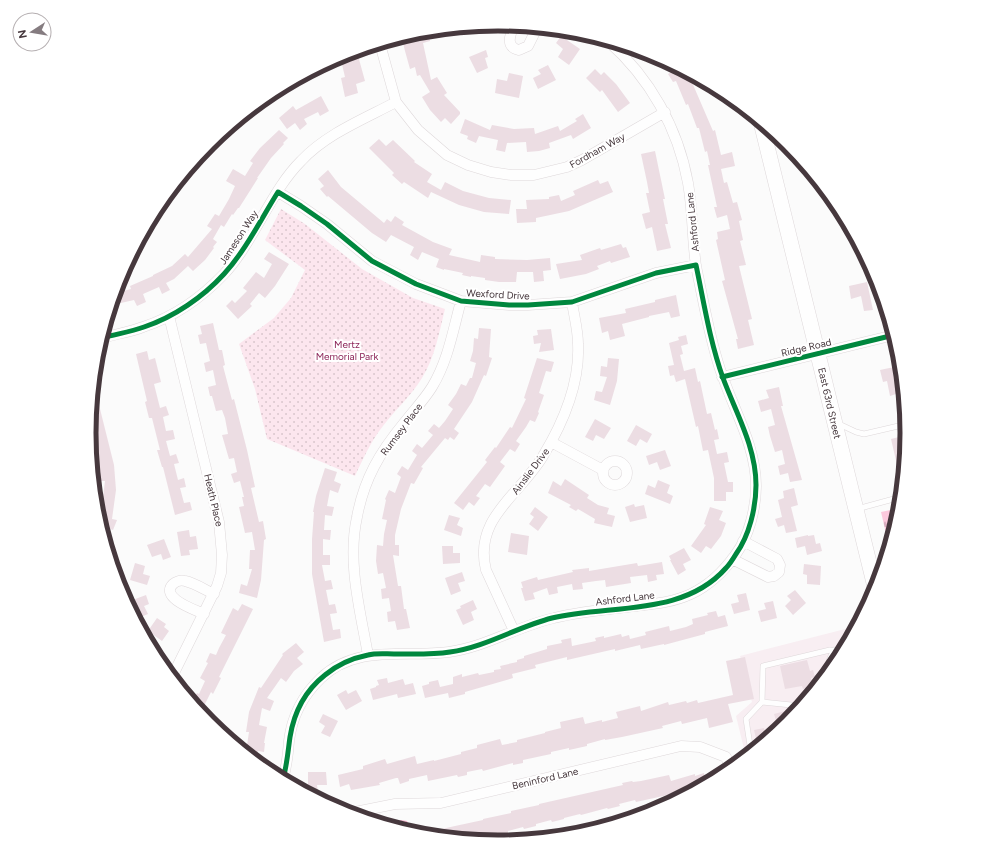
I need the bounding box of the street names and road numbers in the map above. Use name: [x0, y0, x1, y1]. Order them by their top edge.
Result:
street label: Fordham Way: [567, 129, 628, 171]
street label: Ashford Lane: [683, 191, 702, 252]
street label: Jameson Way: [216, 207, 261, 267]
street label: Wexford Drive: [466, 286, 531, 303]
street label: Ridge Road: [780, 335, 833, 360]
street label: East 63rd Street: [815, 366, 844, 440]
street label: Rumsey Place: [378, 400, 426, 458]
street label: Ainslie Drive: [509, 445, 552, 497]
street label: Heath Place: [201, 472, 226, 528]
street label: Ashford Lane: [595, 588, 656, 609]
street label: Beninford Lane: [511, 764, 580, 792]

